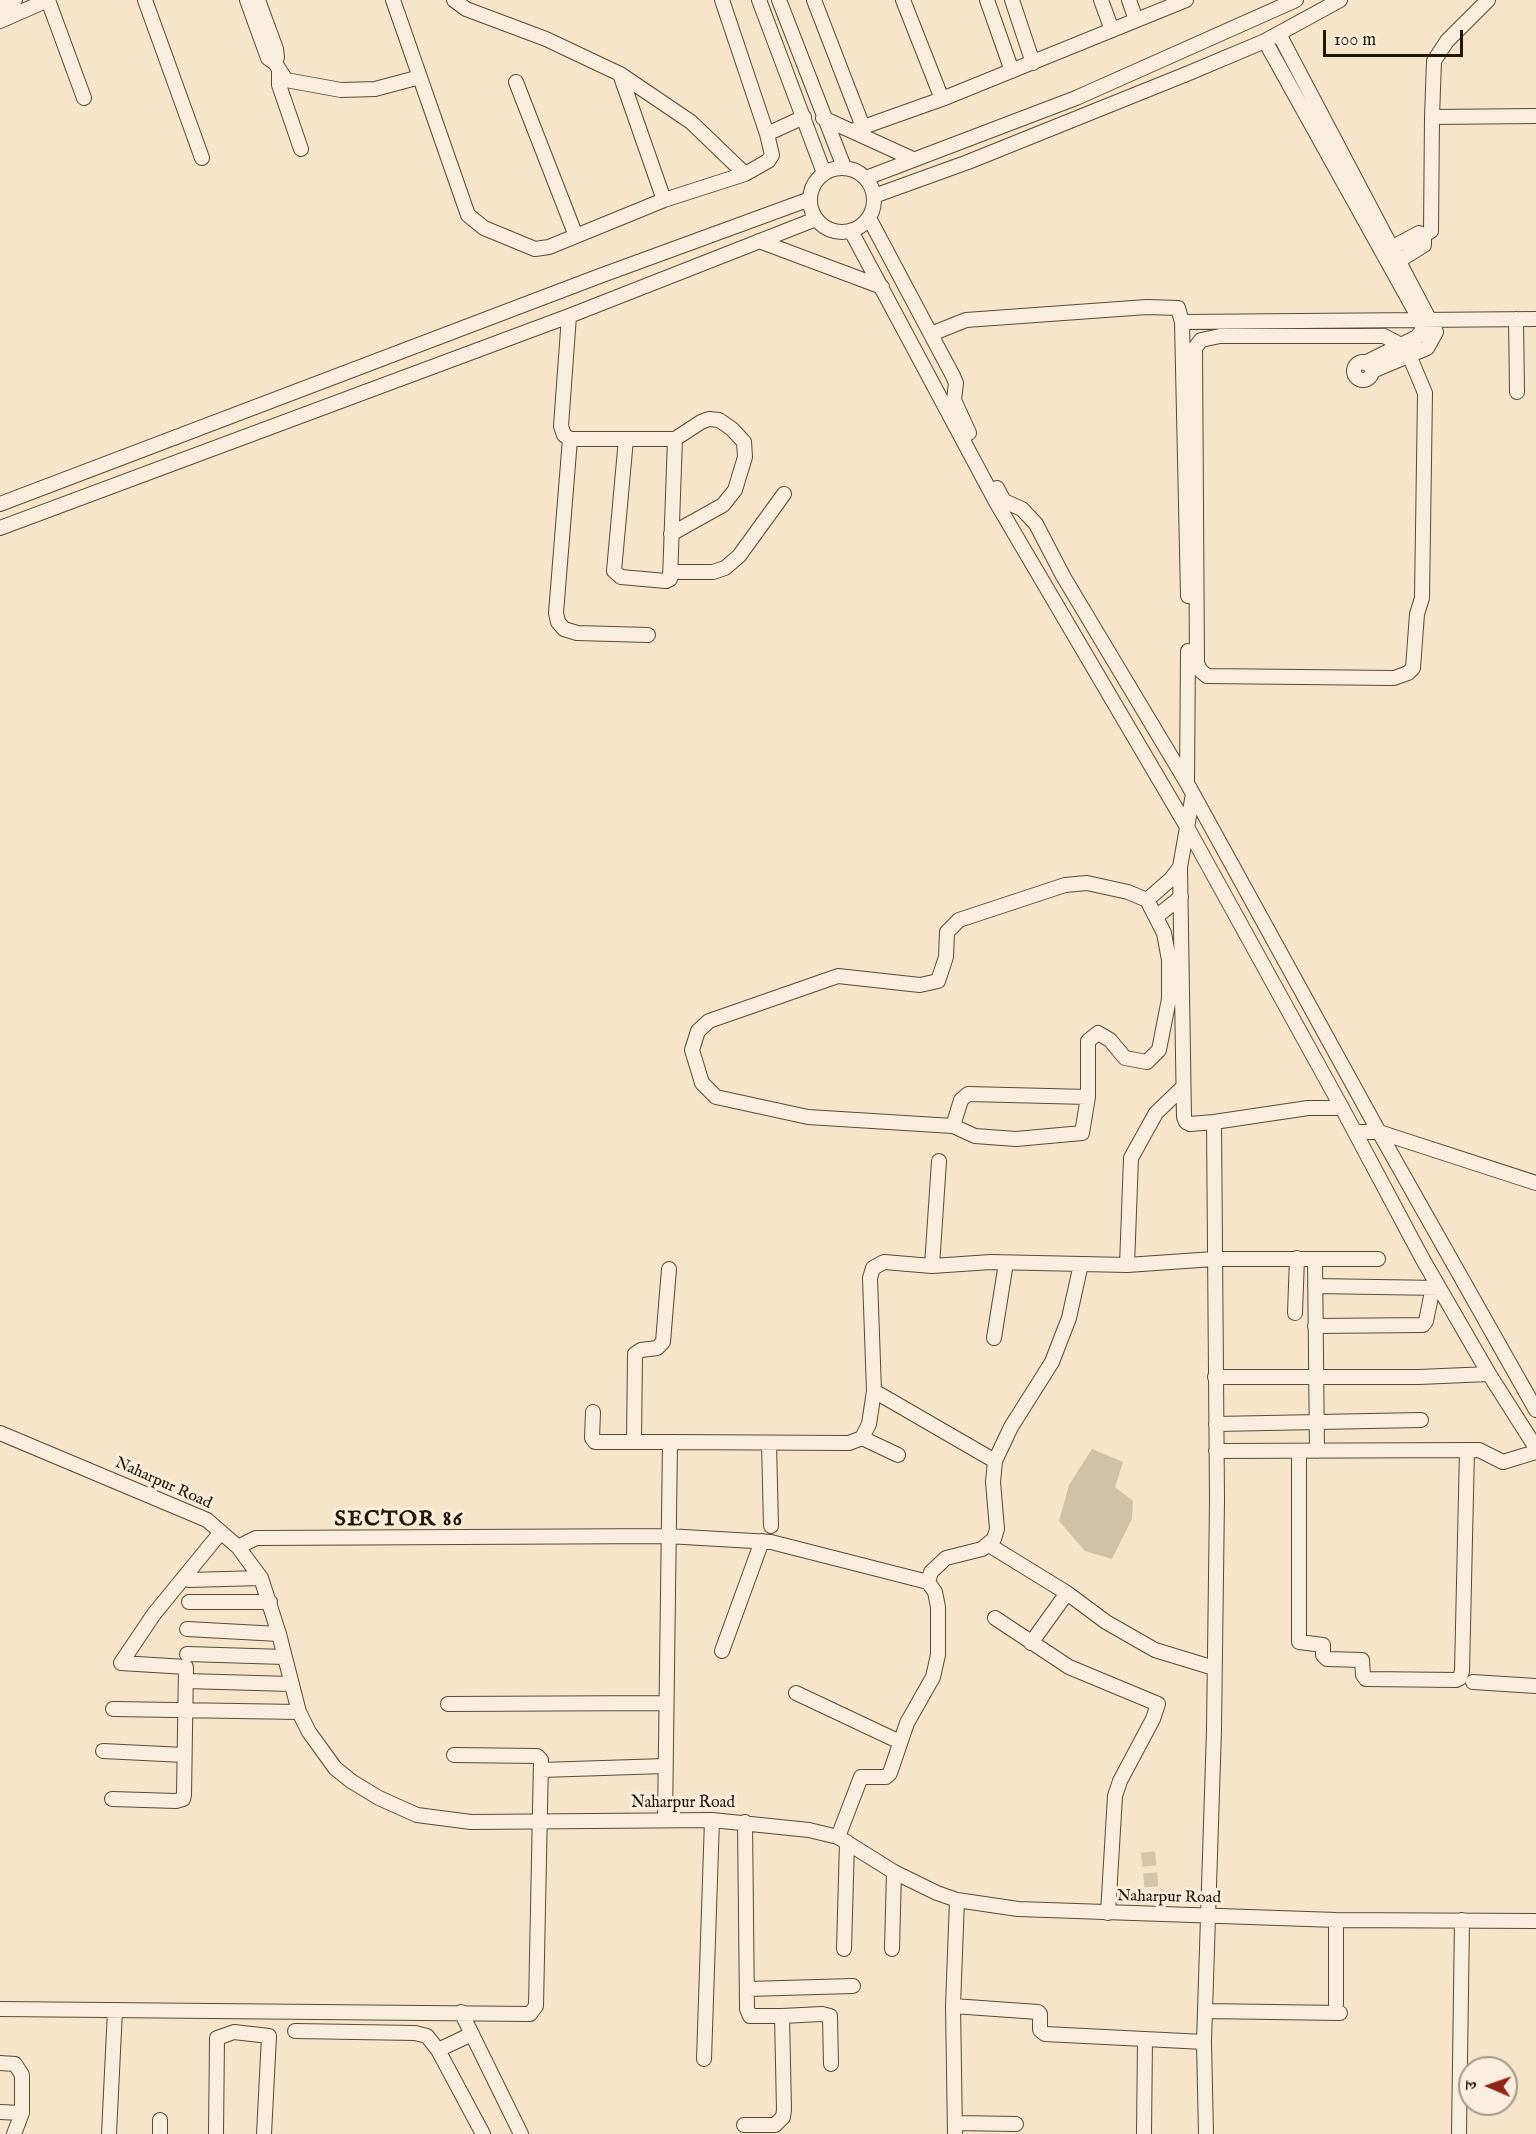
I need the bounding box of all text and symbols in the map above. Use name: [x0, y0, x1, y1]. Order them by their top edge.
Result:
scale bar: [1326, 18, 1466, 56]
text: 100 m: [1334, 29, 1376, 52]
street label: Naharpur Road: [112, 1454, 214, 1514]
district label: SECTOR 86: [334, 1507, 464, 1533]
street label: Naharpur Road: [631, 1794, 735, 1814]
street label: Naharpur Road: [1117, 1887, 1221, 1909]
north arrow: [1458, 2056, 1518, 2116]
text: उ: [1462, 2081, 1482, 2090]

